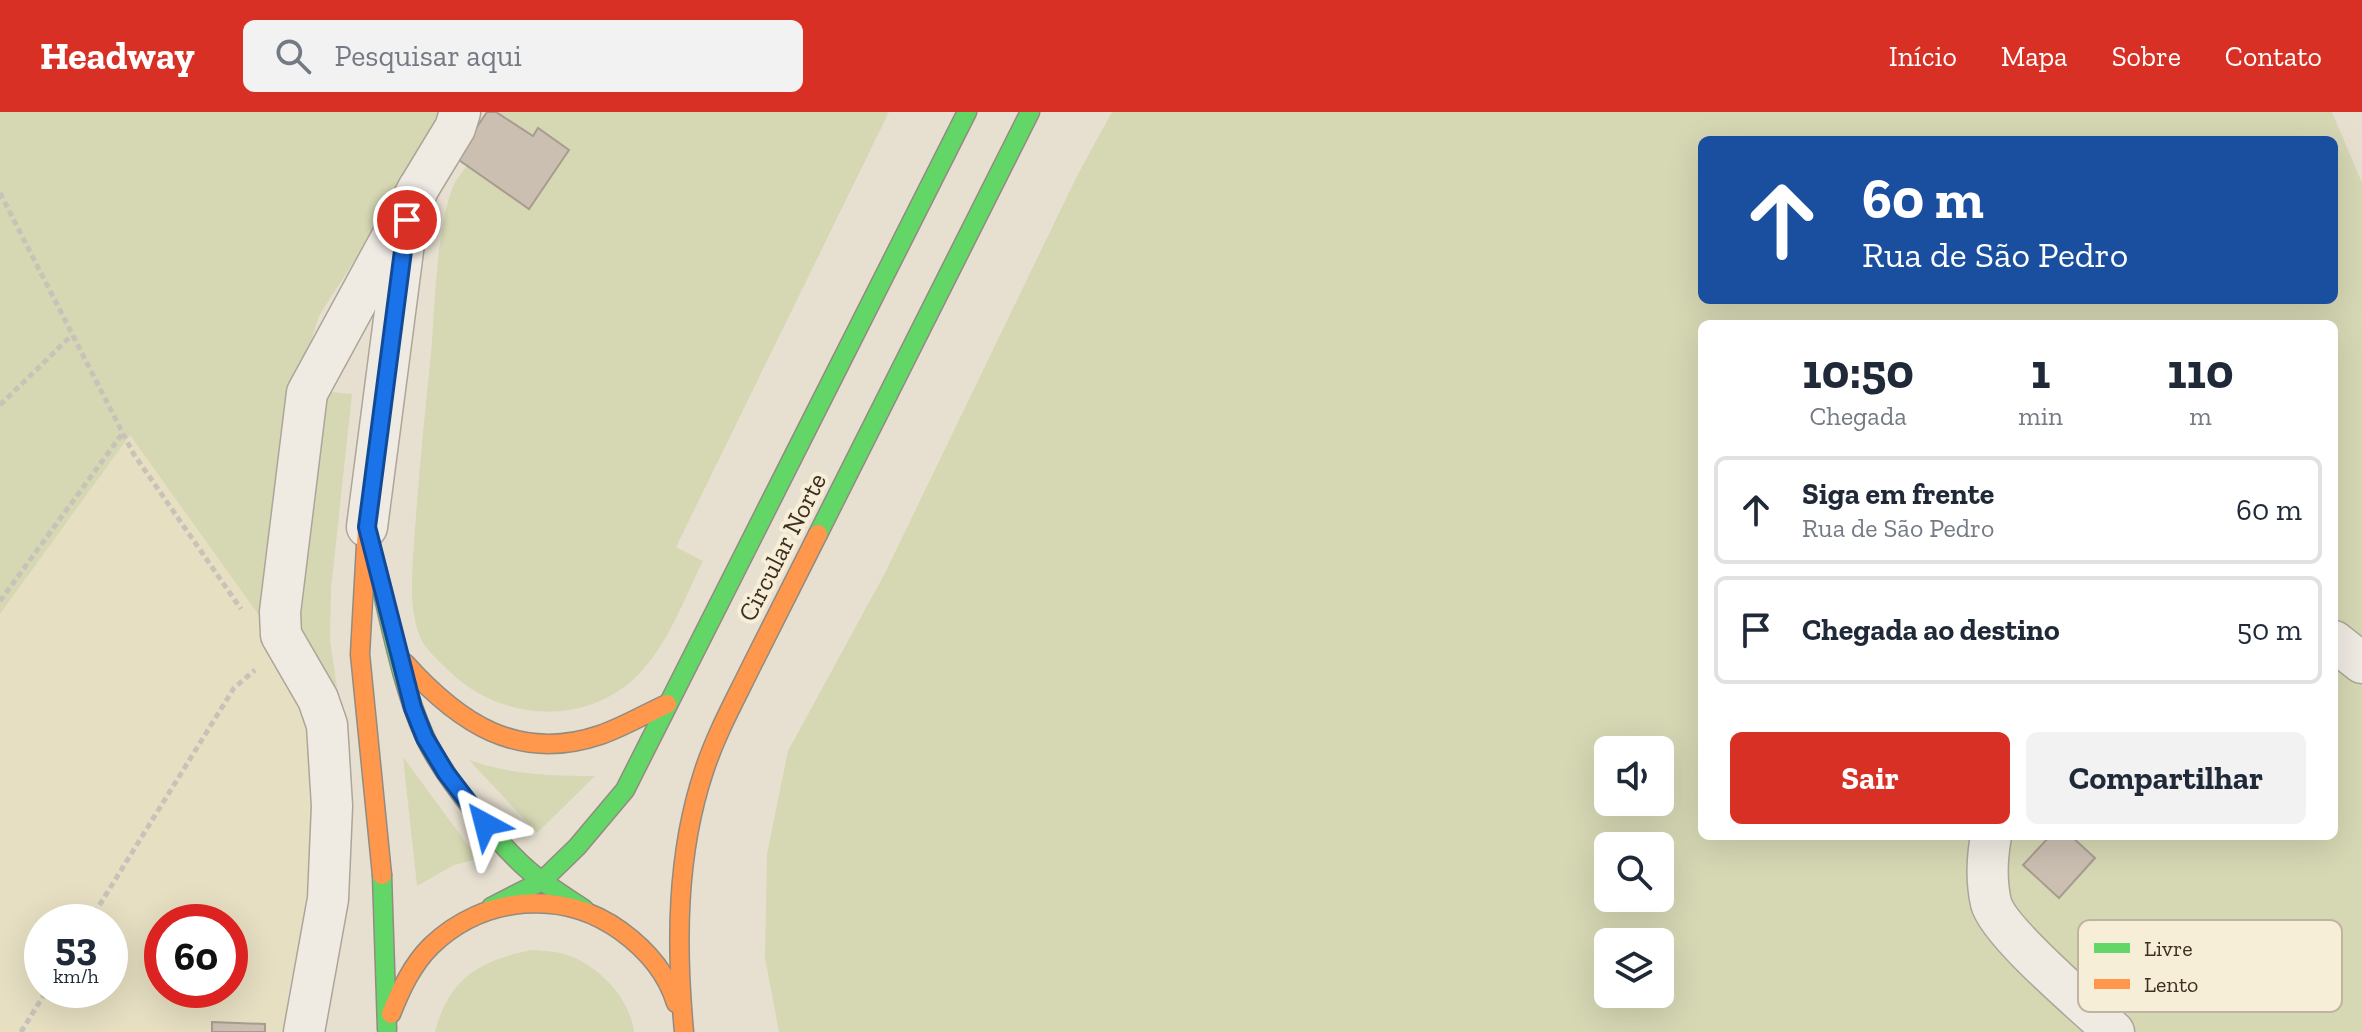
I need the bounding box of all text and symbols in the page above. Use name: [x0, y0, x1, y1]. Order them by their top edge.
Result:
search box: [243, 20, 803, 92]
text: Headway: [40, 33, 195, 79]
icon: search: [271, 34, 315, 78]
text: Pesquisar aqui: [335, 38, 522, 74]
text: Início: [1889, 40, 1957, 73]
text: Mapa: [2001, 40, 2068, 73]
text: Sobre: [2112, 40, 2181, 73]
text: Contato: [2225, 40, 2322, 73]
text: 60 m: [1862, 165, 1984, 232]
icon: ahead: [1730, 168, 1834, 272]
pin: [373, 186, 441, 254]
icon: arrive: [385, 198, 429, 242]
text: Rua de São Pedro: [1862, 233, 2128, 276]
text: 10:50: [1802, 343, 1914, 400]
text: 1: [2031, 343, 2050, 400]
text: 110: [2167, 343, 2234, 400]
text: Chegada: [1810, 400, 1907, 432]
text: min: [2018, 400, 2063, 432]
text: m: [2189, 400, 2212, 432]
street label: Circular Norte: [731, 467, 833, 627]
text: Siga em frente: [1802, 476, 1994, 512]
icon: ahead: [1734, 488, 1778, 532]
text: 60 m: [2236, 492, 2302, 528]
text: Rua de São Pedro: [1802, 512, 1994, 544]
icon: arrive: [1734, 608, 1778, 652]
text: Chegada ao destino: [1802, 612, 2060, 648]
text: 50 m: [2237, 612, 2302, 648]
button: Sair: [1730, 732, 2010, 824]
button: Compartilhar: [2026, 732, 2306, 824]
map controls: [1594, 736, 1674, 1008]
button: sound: [1594, 736, 1674, 816]
position arrow: [443, 782, 527, 866]
button: search: [1594, 832, 1674, 912]
speed limit sign: 60: [144, 904, 248, 1008]
legend: [2078, 920, 2342, 1012]
text: 53: [55, 922, 97, 970]
button: layers: [1594, 928, 1674, 1008]
text: Livre: [2144, 935, 2193, 962]
text: km/h: [53, 964, 99, 988]
text: Lento: [2144, 971, 2198, 998]

